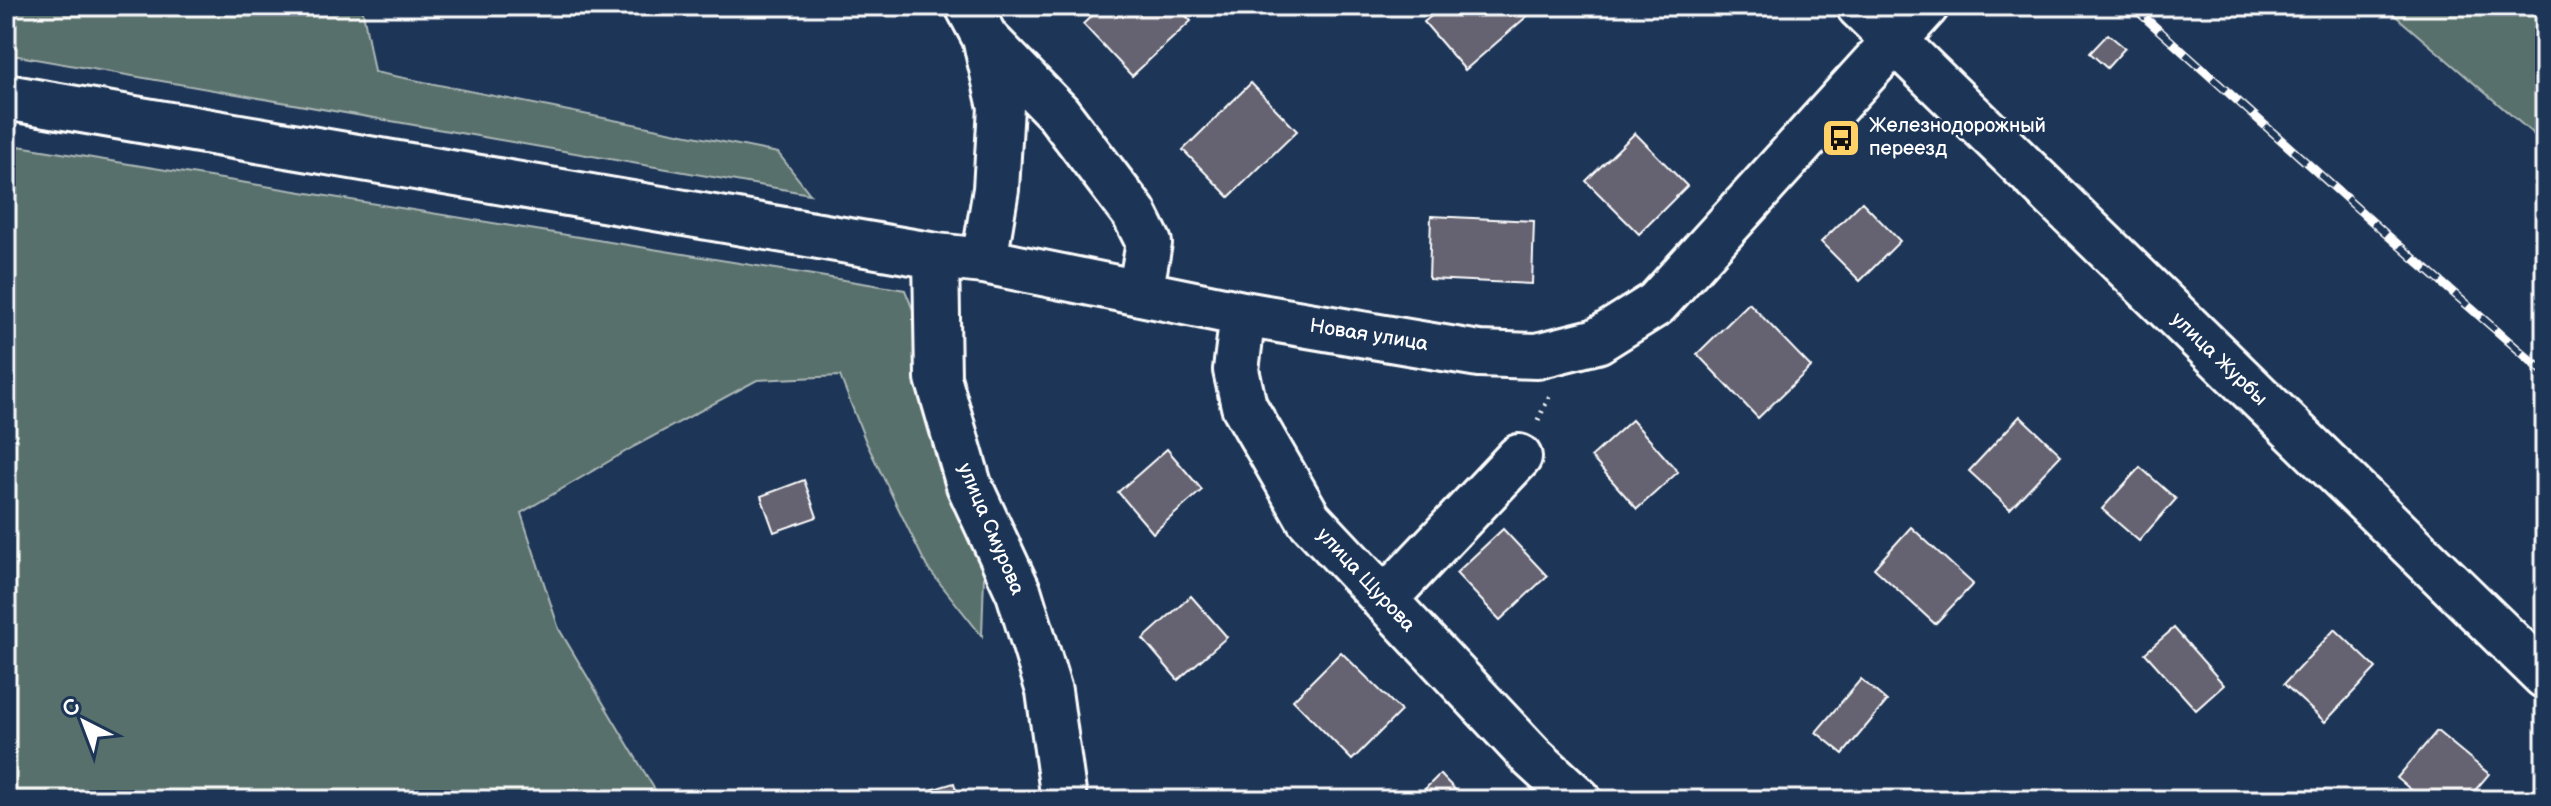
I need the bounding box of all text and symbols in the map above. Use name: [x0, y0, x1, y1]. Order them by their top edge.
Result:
place label: Железнодорожный переезд: [1869, 114, 2046, 161]
bus stop icon: Железнодорожный переезд: [1820, 117, 1862, 159]
street label: улица Журбы: [2166, 307, 2272, 411]
street label: Новая улица: [1308, 314, 1430, 356]
street label: улица Смурова: [952, 460, 1030, 599]
street label: улица Щурова: [1312, 523, 1420, 637]
north arrow: [44, 682, 124, 762]
text: С: [57, 693, 86, 723]

